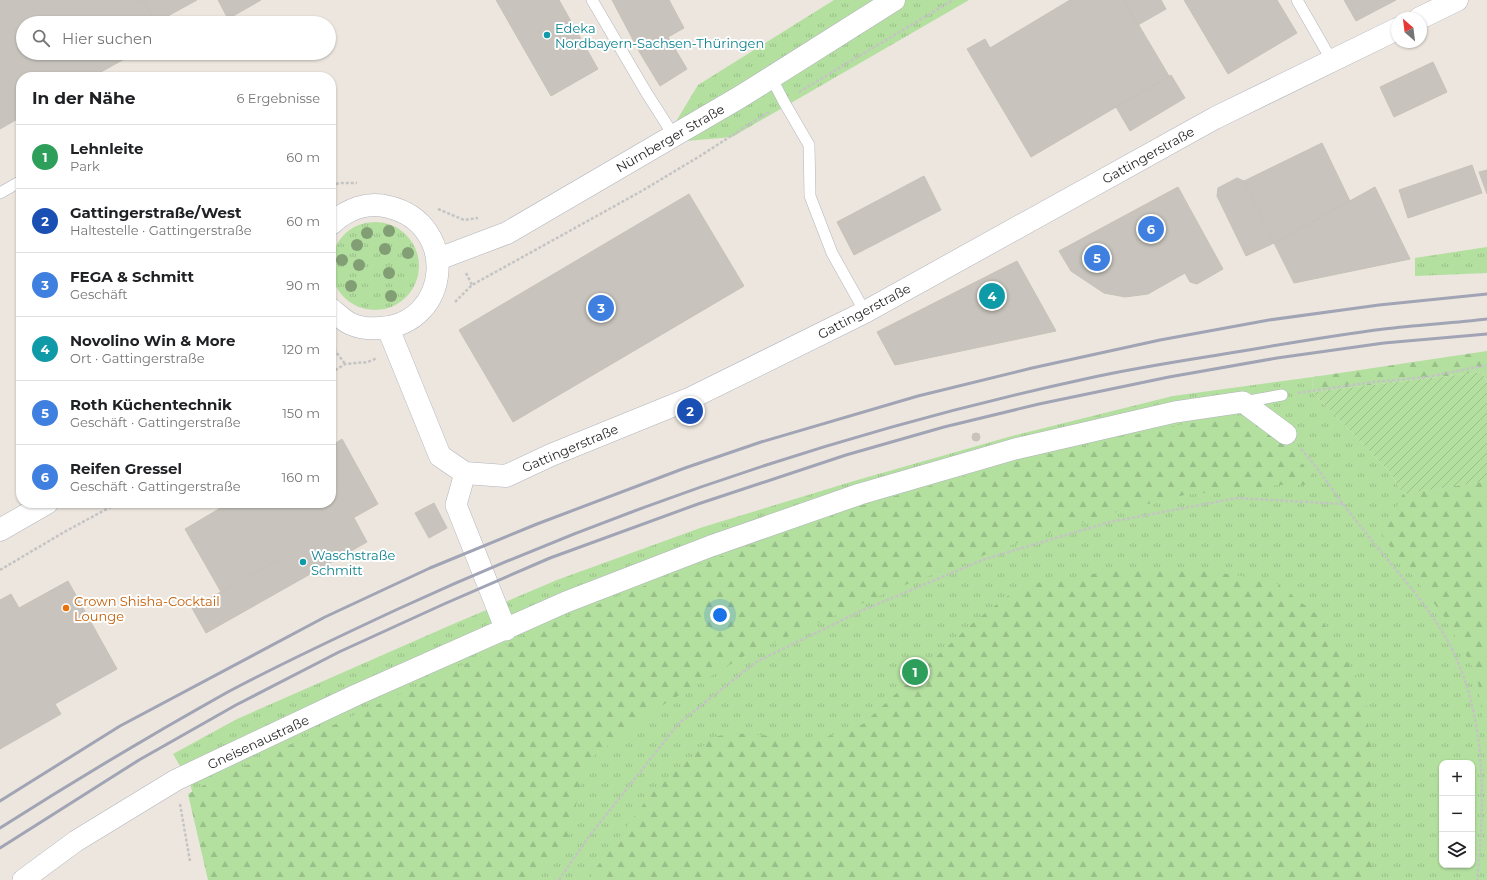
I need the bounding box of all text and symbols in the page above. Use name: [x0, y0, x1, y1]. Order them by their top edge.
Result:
north arrow: [1391, 12, 1427, 48]
search box: [16, 16, 336, 60]
place label: Edeka Nordbayern-Sachsen-Thüringen: [555, 20, 764, 51]
icon: search: [30, 27, 52, 49]
text: Hier suchen: [62, 29, 152, 48]
marker: Edeka Nordbayern-Sachsen-Thüringen: [542, 30, 552, 40]
text: In der Nähe: [32, 88, 136, 108]
text: 6 Ergebnisse: [237, 90, 320, 106]
street label: Nürnberger Straße: [613, 100, 727, 176]
street label: Gattingerstraße: [1099, 123, 1197, 187]
text: Lehnleite: [70, 139, 143, 158]
text: 1: [42, 149, 48, 165]
text: 60 m: [286, 149, 320, 165]
text: Park: [70, 158, 100, 174]
text: Gattingerstraße/West: [70, 203, 241, 222]
text: 2: [41, 213, 49, 229]
text: 60 m: [286, 213, 320, 229]
pin: 6: [1138, 214, 1164, 244]
text: Haltestelle · Gattingerstraße: [70, 222, 252, 238]
pin: 5: [1084, 243, 1110, 273]
text: FEGA & Schmitt: [70, 267, 194, 286]
text: 3: [41, 277, 49, 293]
text: 90 m: [286, 277, 320, 293]
street label: Gattingerstraße: [815, 280, 913, 342]
pin: 4: [979, 281, 1005, 311]
text: Geschäft: [70, 286, 128, 302]
pin: 3: [588, 293, 614, 323]
text: Novolino Win & More: [70, 331, 235, 350]
text: 4: [41, 341, 49, 357]
text: 120 m: [282, 341, 320, 357]
text: Ort · Gattingerstraße: [70, 350, 205, 366]
text: Roth Küchentechnik: [70, 395, 232, 414]
pin: 2: [677, 396, 703, 426]
text: 5: [41, 405, 49, 421]
text: 150 m: [282, 405, 320, 421]
text: Geschäft · Gattingerstraße: [70, 414, 241, 430]
street label: Gattingerstraße: [520, 420, 621, 475]
text: Reifen Gressel: [70, 459, 182, 478]
text: 6: [41, 469, 49, 485]
text: 160 m: [282, 469, 320, 485]
text: Geschäft · Gattingerstraße: [70, 478, 241, 494]
place label: Waschstraße Schmitt: [311, 547, 395, 578]
marker: Waschstraße Schmitt: [298, 557, 308, 567]
place label: Crown Shisha-Cocktail Lounge: [74, 593, 220, 624]
marker: Crown Shisha-Cocktail Lounge: [61, 603, 71, 613]
your location: [710, 605, 730, 625]
pin: 1: [902, 657, 928, 687]
street label: Gneisenaustraße: [205, 711, 311, 773]
map controls: [1439, 760, 1475, 868]
button: +: [1439, 760, 1475, 796]
button: −: [1439, 796, 1475, 832]
button: layers: [1439, 832, 1475, 868]

